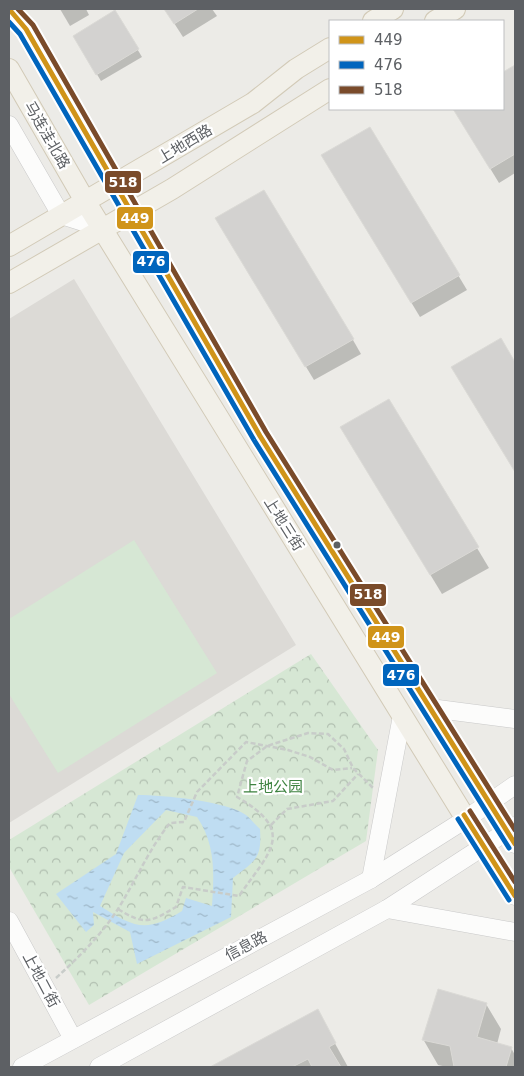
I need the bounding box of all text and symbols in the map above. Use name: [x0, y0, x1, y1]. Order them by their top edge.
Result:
legend: [329, 20, 504, 110]
text: 449: [374, 31, 403, 49]
text: 476: [374, 56, 403, 74]
text: 518: [374, 81, 403, 99]
street label: 马连洼北路: [20, 98, 74, 172]
street label: 上地西路: [155, 121, 215, 167]
line badge: 518: [104, 170, 142, 194]
text: 518: [108, 174, 138, 190]
line badge: 449: [116, 206, 154, 230]
text: 449: [120, 210, 150, 226]
line badge: 476: [132, 250, 170, 274]
text: 476: [136, 253, 166, 269]
street label: 上地三街: [260, 494, 308, 554]
unlabelled marker: [332, 540, 342, 550]
line badge: 518: [349, 583, 387, 607]
text: 518: [353, 586, 383, 602]
line badge: 449: [367, 625, 405, 649]
text: 449: [371, 629, 401, 645]
line badge: 476: [382, 663, 420, 687]
text: 476: [386, 667, 416, 683]
park label: 上地公园: [243, 778, 303, 796]
street label: 信息路: [222, 927, 270, 965]
street label: 上地二街: [19, 949, 63, 1011]

